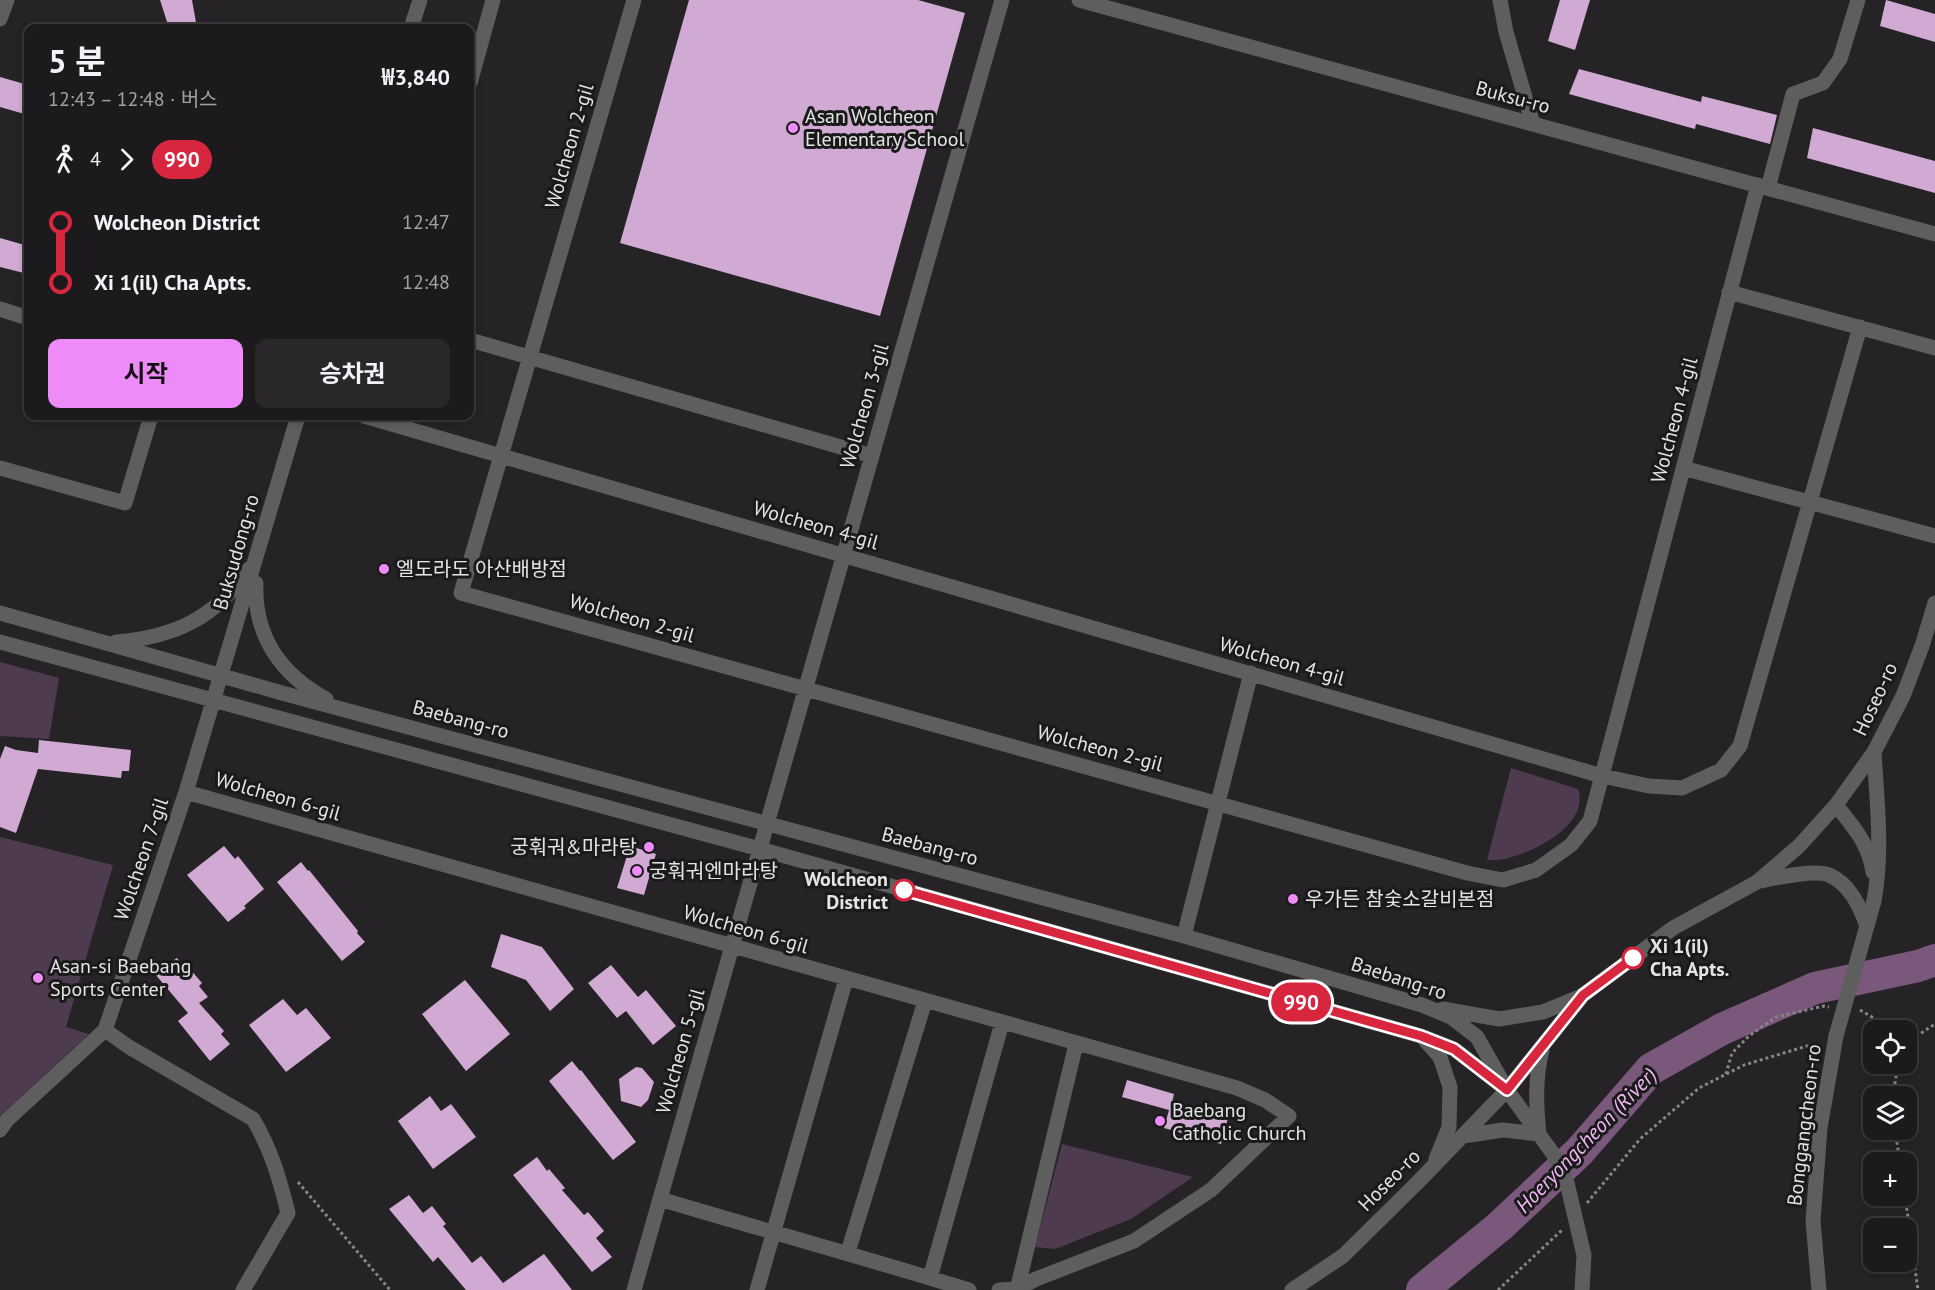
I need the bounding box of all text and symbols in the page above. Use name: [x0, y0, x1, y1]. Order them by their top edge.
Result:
text: 5 분: [48, 39, 105, 82]
text: ₩3,840: [382, 63, 450, 91]
street label: Buksu-ro: [1473, 75, 1553, 119]
street label: Wolcheon 2-gil: [539, 80, 599, 212]
text: 12:43 – 12:48 · 버스: [48, 86, 217, 112]
place label: Asan Wolcheon Elementary School: [805, 103, 965, 152]
marker: Asan Wolcheon Elementary School: [786, 121, 800, 135]
icon: walk: [48, 143, 81, 176]
icon: forward: [110, 143, 143, 176]
text: 4: [90, 146, 101, 172]
text: 990: [164, 146, 200, 173]
text: Wolcheon District: [94, 208, 260, 236]
text: 12:47: [402, 209, 450, 235]
text: Xi 1(il) Cha Apts.: [94, 268, 251, 296]
text: 12:48: [402, 269, 450, 295]
button: 시작: [48, 339, 243, 408]
button: 승차권: [255, 339, 450, 408]
street label: Wolcheon 3-gil: [834, 340, 894, 472]
street label: Wolcheon 4-gil: [1645, 354, 1703, 486]
street label: Buksudong-ro: [207, 491, 265, 613]
street label: Wolcheon 4-gil: [750, 495, 882, 555]
place label: 엘도라도 아산배방점: [396, 556, 567, 582]
marker: 엘도라도 아산배방점: [377, 562, 391, 576]
street label: Wolcheon 2-gil: [566, 588, 698, 648]
street label: Wolcheon 4-gil: [1216, 631, 1348, 691]
street label: Hoseo-ro: [1847, 658, 1903, 740]
street label: Baebang-ro: [410, 694, 512, 744]
street label: Wolcheon 2-gil: [1034, 719, 1166, 777]
street label: Wolcheon 6-gil: [212, 766, 344, 826]
street label: Wolcheon 7-gil: [108, 794, 174, 924]
street label: Baebang-ro: [879, 821, 981, 871]
place label: 궁훠궈&마라탕: [510, 834, 637, 860]
marker: 궁훠궈&마라탕: [642, 840, 656, 854]
place label: 궁훠궈엔마라탕: [649, 858, 778, 884]
marker: 궁훠궈엔마라탕: [630, 864, 644, 878]
place label: Wolcheon District: [804, 866, 888, 915]
marker: Wolcheon District: [893, 879, 915, 901]
place label: 우가든 참숯소갈비본점: [1305, 886, 1494, 912]
marker: 우가든 참숯소갈비본점: [1286, 892, 1300, 906]
street label: Wolcheon 6-gil: [680, 899, 812, 959]
place label: Xi 1(il) Cha Apts.: [1650, 933, 1730, 982]
marker: Xi 1(il) Cha Apts.: [1622, 947, 1644, 969]
street label: Baebang-ro: [1348, 950, 1450, 1006]
place label: Asan-si Baebang Sports Center: [50, 953, 191, 1002]
marker: Asan-si Baebang Sports Center: [31, 971, 45, 985]
line badge: 990: [1266, 982, 1336, 1022]
street label: Wolcheon 5-gil: [650, 985, 710, 1117]
text: 990: [1283, 989, 1319, 1016]
map controls: [1863, 1020, 1917, 1272]
button: locate: [1863, 1020, 1917, 1074]
street label: Bonggangcheon-ro: [1781, 1043, 1827, 1207]
water label: Hoeryongcheon (River): [1510, 1062, 1662, 1218]
button: layers: [1863, 1086, 1917, 1140]
place label: Baebang Catholic Church: [1172, 1097, 1306, 1146]
marker: Baebang Catholic Church: [1153, 1114, 1167, 1128]
street label: Hoseo-ro: [1352, 1143, 1426, 1217]
button: +: [1863, 1152, 1917, 1206]
button: −: [1863, 1218, 1917, 1272]

